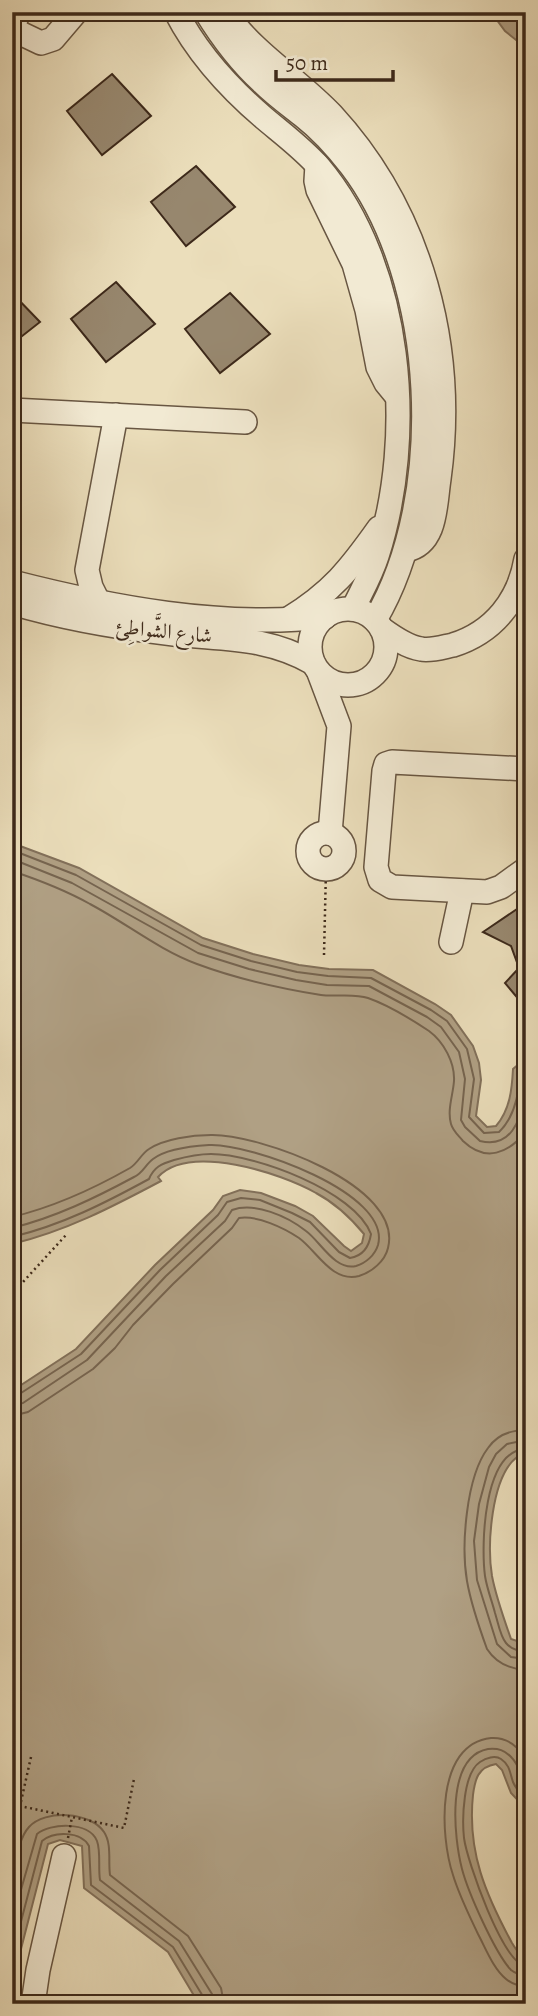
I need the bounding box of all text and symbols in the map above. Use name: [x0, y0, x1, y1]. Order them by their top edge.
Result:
scale bar: [276, 38, 393, 82]
text: 50 m: [286, 49, 328, 77]
street label: شارع الشَّواطِئ: [114, 608, 214, 654]

